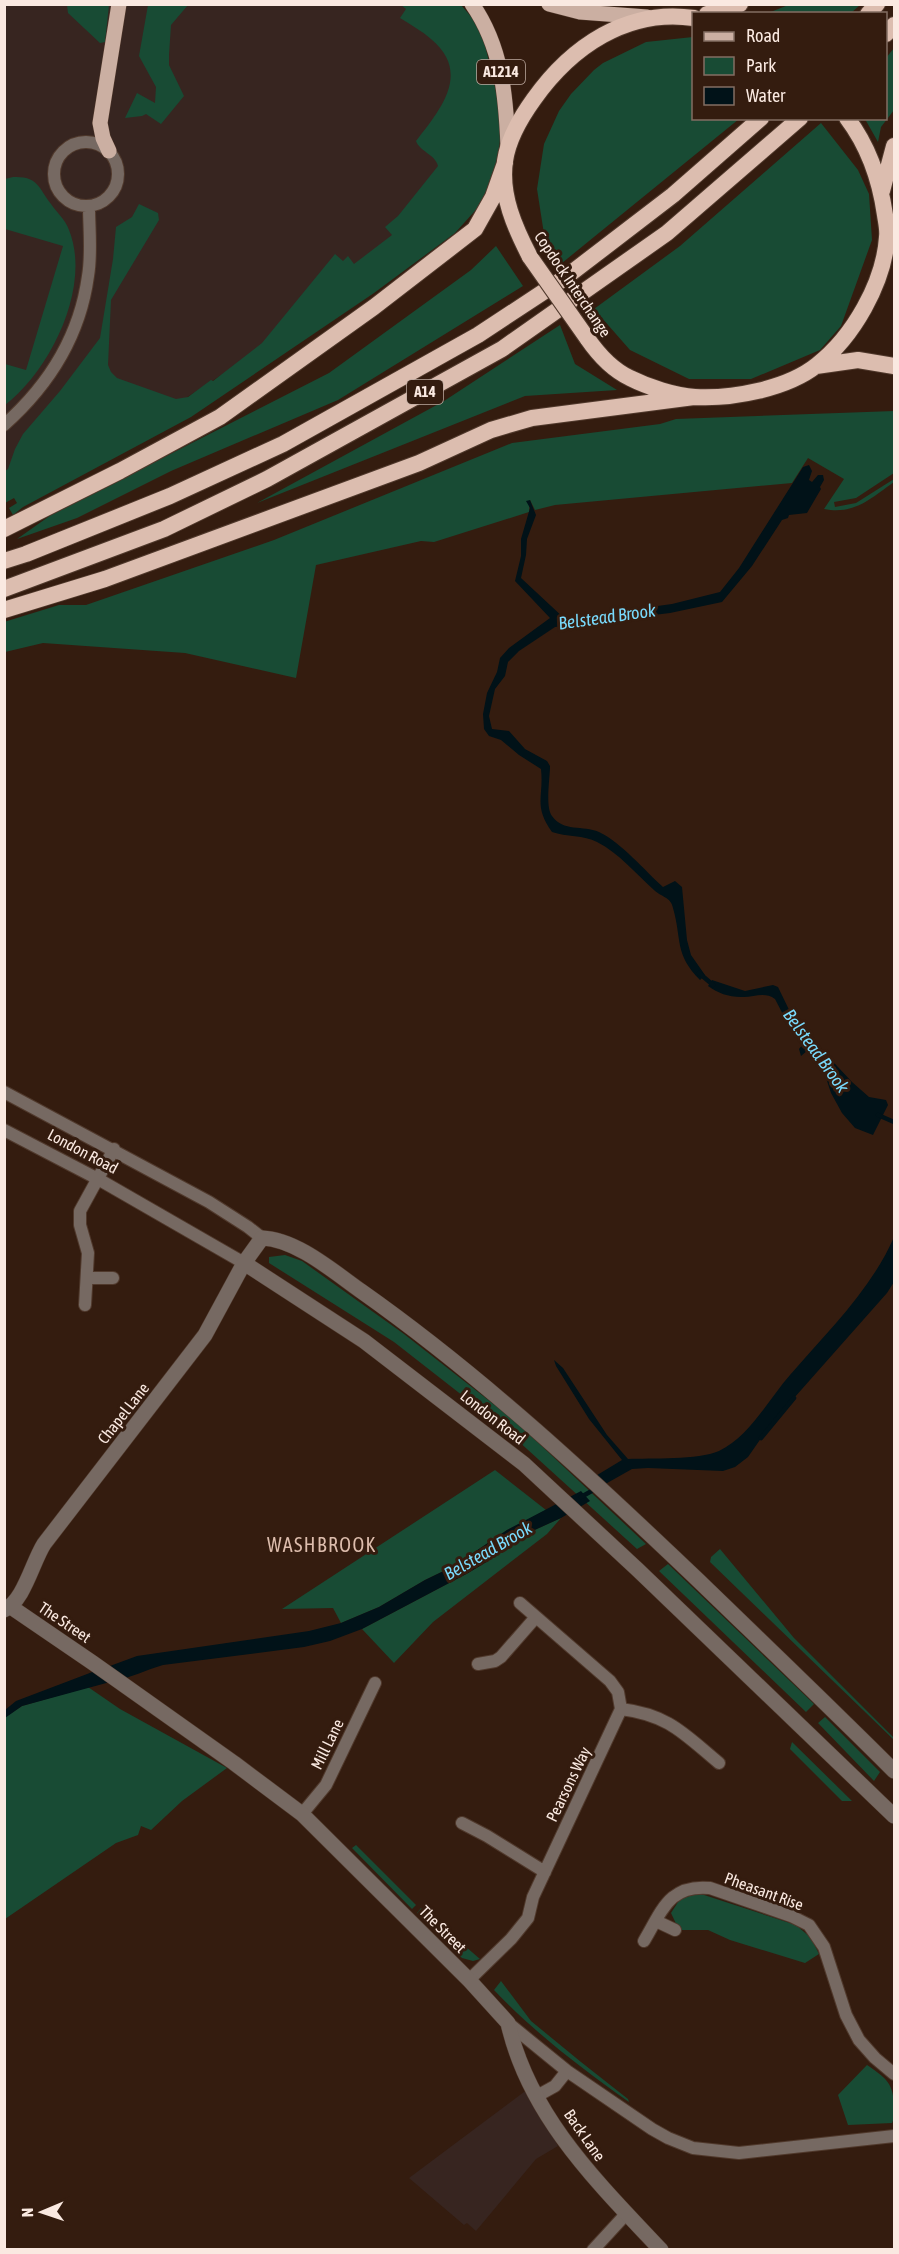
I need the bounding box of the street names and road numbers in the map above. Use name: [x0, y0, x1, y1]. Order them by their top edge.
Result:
road number: A1214: [477, 60, 525, 84]
street label: Copdock Interchange: [530, 228, 615, 341]
road number: A14: [407, 380, 443, 404]
street label: London Road: [45, 1125, 121, 1177]
street label: Chapel Lane: [94, 1379, 153, 1448]
street label: London Road: [457, 1386, 529, 1448]
street label: The Street: [35, 1598, 95, 1646]
street label: Mill Lane: [307, 1716, 347, 1772]
street label: Pearsons Way: [542, 1743, 595, 1825]
street label: Pheasant Rise: [722, 1868, 806, 1914]
street label: The Street: [416, 1902, 471, 1957]
street label: Back Lane: [561, 2106, 609, 2164]

